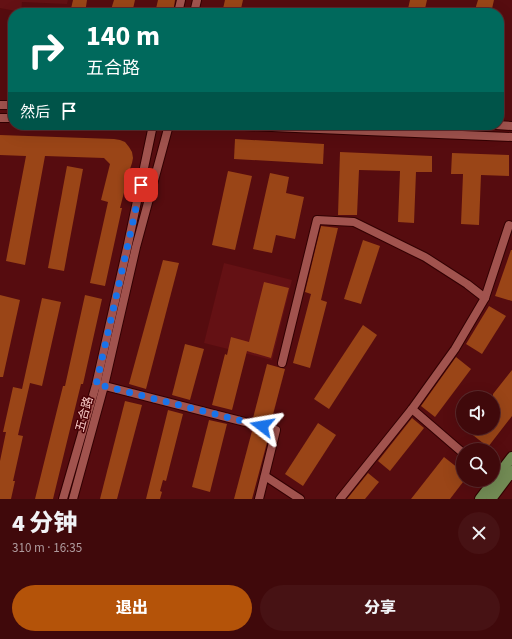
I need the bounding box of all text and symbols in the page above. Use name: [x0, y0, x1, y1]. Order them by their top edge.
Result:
text: 140 m: [86, 16, 160, 56]
icon: right: [20, 24, 72, 76]
text: 五合路: [86, 56, 140, 81]
icon: arrive: [58, 100, 80, 122]
text: 然后: [20, 102, 50, 123]
pin: [124, 168, 158, 202]
icon: arrive: [130, 174, 152, 196]
map controls: [456, 391, 500, 487]
button: sound: [456, 391, 500, 435]
street label: 五合路: [72, 395, 97, 434]
position arrow: [241, 405, 283, 447]
button: search: [456, 443, 500, 487]
text: 4 分钟: [12, 506, 78, 541]
button: close: [458, 512, 500, 554]
text: 310 m · 16:35: [12, 539, 82, 557]
button: 退出: [12, 585, 252, 631]
button: 分享: [260, 585, 500, 631]

